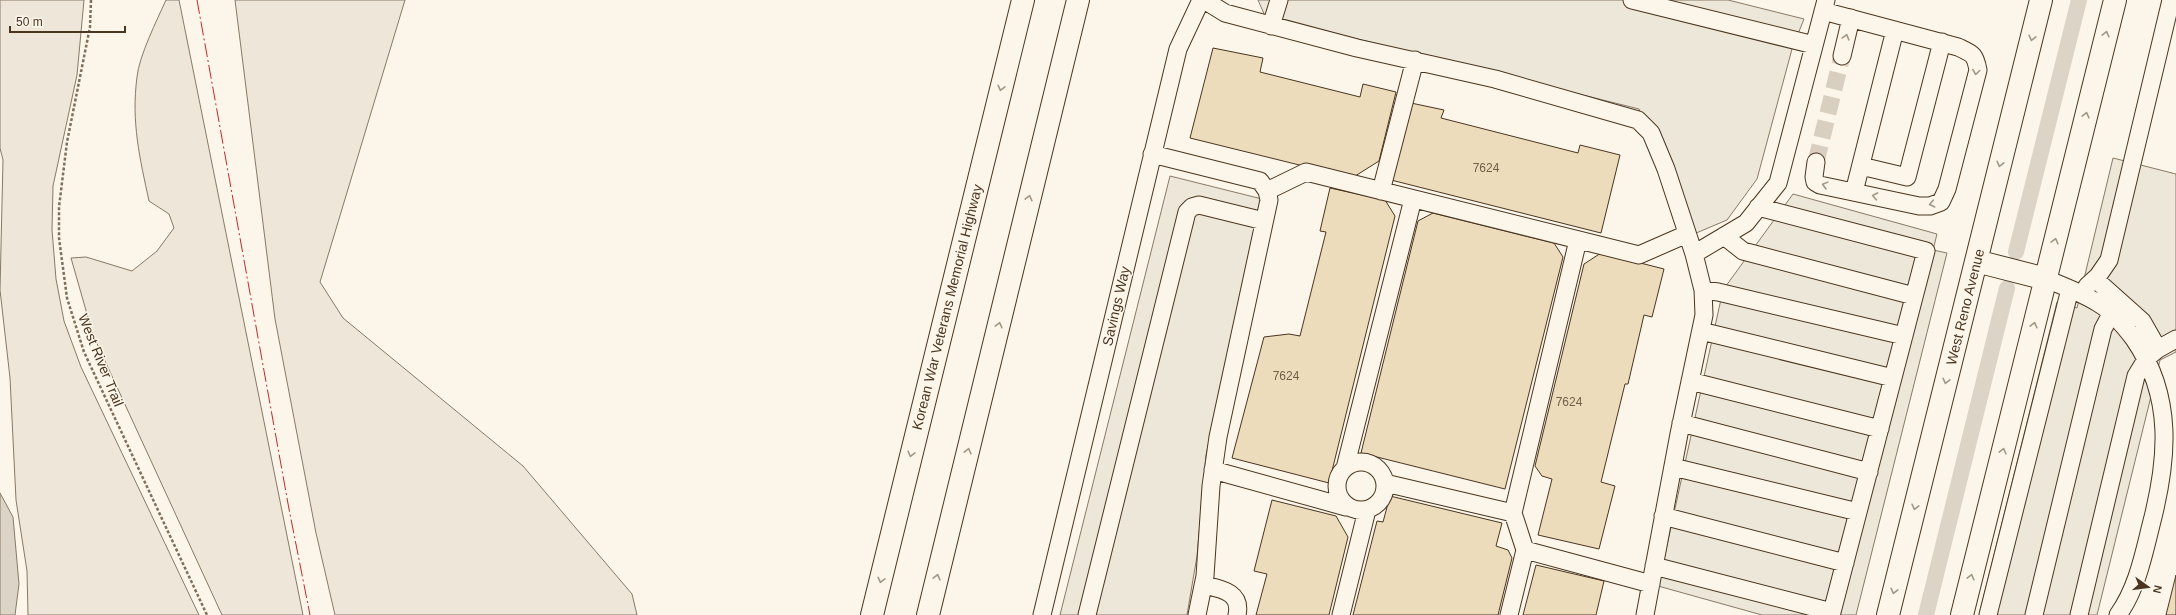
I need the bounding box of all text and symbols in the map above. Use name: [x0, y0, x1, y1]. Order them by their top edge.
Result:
scale bar: [10, 8, 125, 34]
text: 50 m: [16, 15, 43, 29]
one-way arrow: [2102, 31, 2110, 37]
one-way arrow: [1842, 34, 1850, 40]
one-way arrow: [2028, 35, 2036, 41]
one-way arrow: [1972, 69, 1981, 76]
one-way arrow: [997, 84, 1006, 91]
one-way arrow: [2082, 112, 2090, 118]
house number: 7624: [1473, 161, 1500, 175]
one-way arrow: [1997, 161, 2005, 167]
one-way arrow: [1822, 182, 1828, 190]
street label: Korean War Veterans Memorial Highway: [909, 183, 985, 431]
one-way arrow: [1872, 193, 1878, 201]
one-way arrow: [1025, 195, 1033, 201]
one-way arrow: [1929, 200, 1936, 208]
one-way arrow: [2050, 238, 2059, 245]
street label: West Reno Avenue: [1943, 247, 1987, 367]
street label: Savings Way: [1099, 265, 1133, 347]
street label: West River Trail: [75, 311, 127, 409]
one-way arrow: [994, 321, 1002, 328]
one-way arrow: [2030, 322, 2038, 328]
house number: 7624: [1273, 369, 1300, 383]
one-way arrow: [1942, 377, 1951, 384]
house number: 7624: [1556, 395, 1583, 409]
one-way arrow: [963, 448, 971, 454]
one-way arrow: [1998, 448, 2007, 455]
one-way arrow: [908, 451, 916, 457]
one-way arrow: [1911, 504, 1919, 510]
north arrow: [2128, 567, 2168, 607]
one-way arrow: [932, 574, 941, 581]
one-way arrow: [1967, 574, 1975, 580]
one-way arrow: [877, 577, 885, 583]
text: N: [2151, 584, 2164, 595]
one-way arrow: [1890, 588, 1898, 595]

